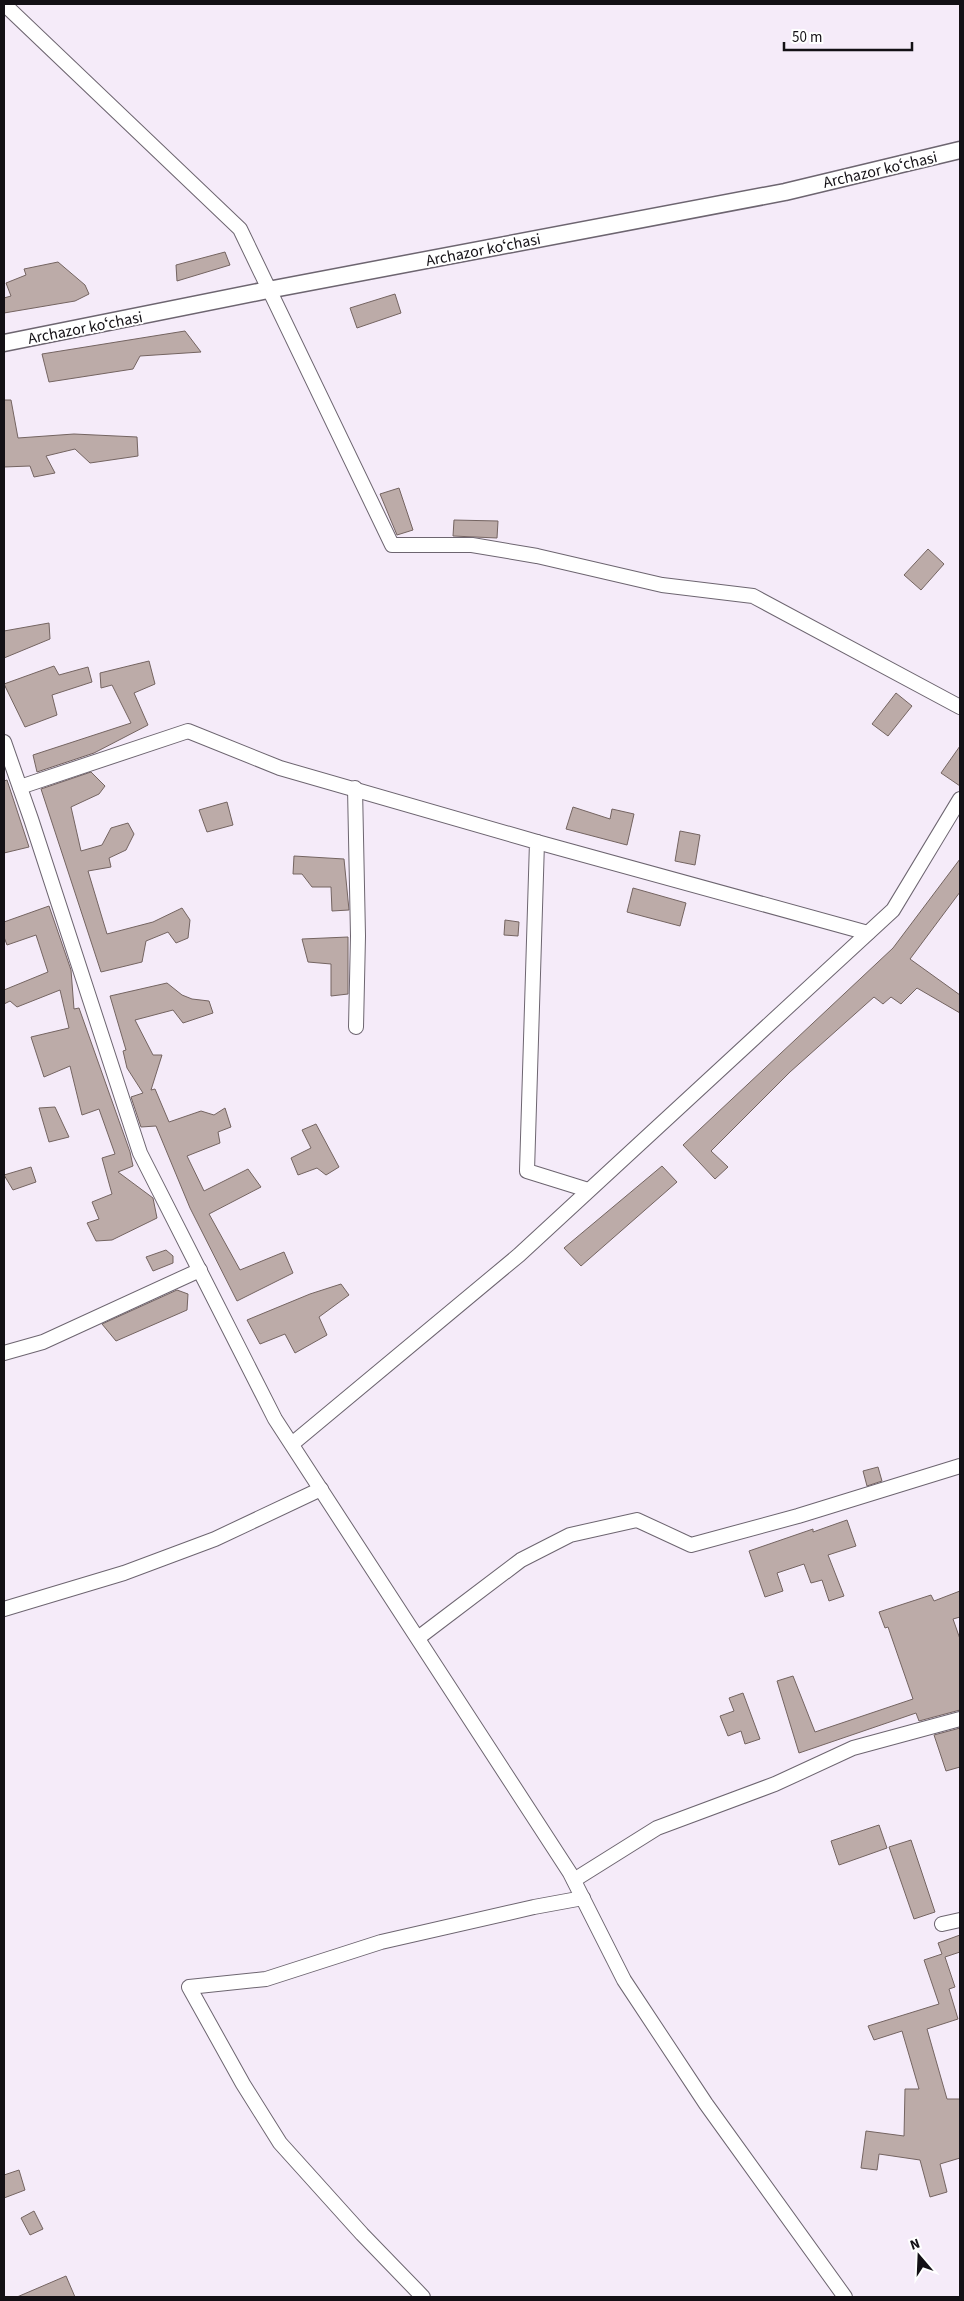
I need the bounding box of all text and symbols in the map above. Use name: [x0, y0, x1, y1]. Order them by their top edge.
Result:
scale bar: [784, 20, 912, 52]
text: 50 m: [792, 27, 822, 48]
street label: Archazor koʻchasi: [821, 146, 940, 194]
street label: Archazor koʻchasi: [424, 228, 543, 272]
street label: Archazor koʻchasi: [26, 306, 145, 350]
north arrow: [894, 2231, 944, 2281]
text: N: [907, 2234, 923, 2256]

